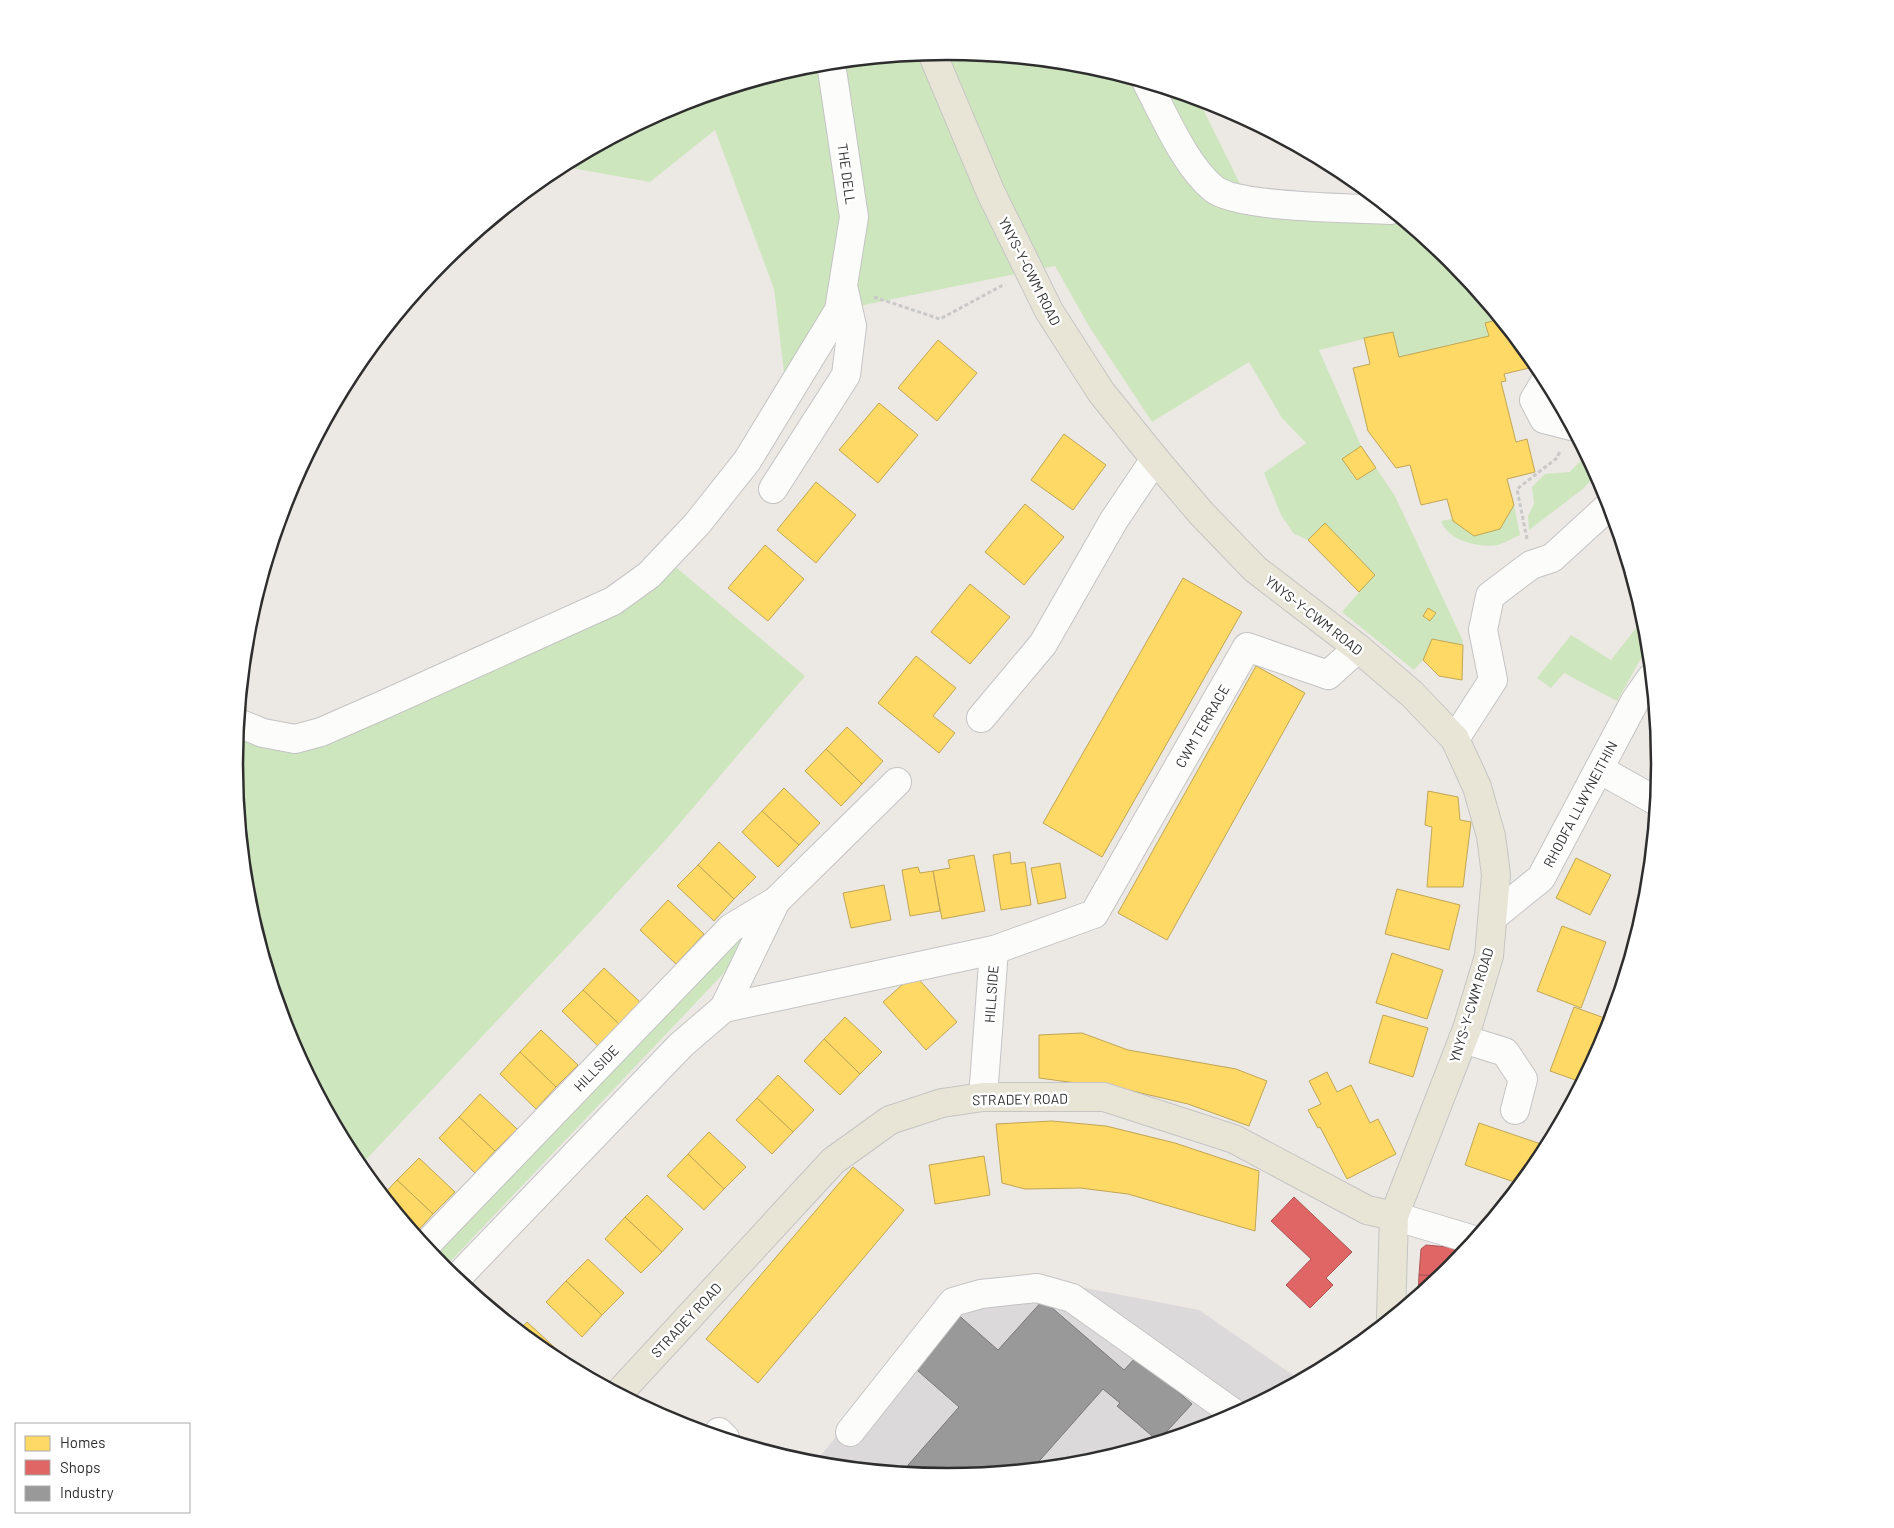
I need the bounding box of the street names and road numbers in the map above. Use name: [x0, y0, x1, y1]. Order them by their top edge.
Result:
street label: THE DELL: [834, 142, 860, 206]
street label: YNYS-Y-CWM ROAD: [995, 214, 1065, 328]
street label: YNYS-Y-CWM ROAD: [1262, 572, 1366, 658]
street label: CWM TERRACE: [1171, 682, 1233, 770]
street label: RHODFA LLWYNEITHIN: [1539, 738, 1621, 870]
street label: YNYS-Y-CWM ROAD: [1445, 946, 1497, 1064]
street label: HILLSIDE: [981, 965, 1001, 1023]
street label: HILLSIDE: [570, 1041, 622, 1095]
street label: STRADEY ROAD: [972, 1090, 1068, 1108]
street label: STRADEY ROAD: [647, 1279, 725, 1361]

